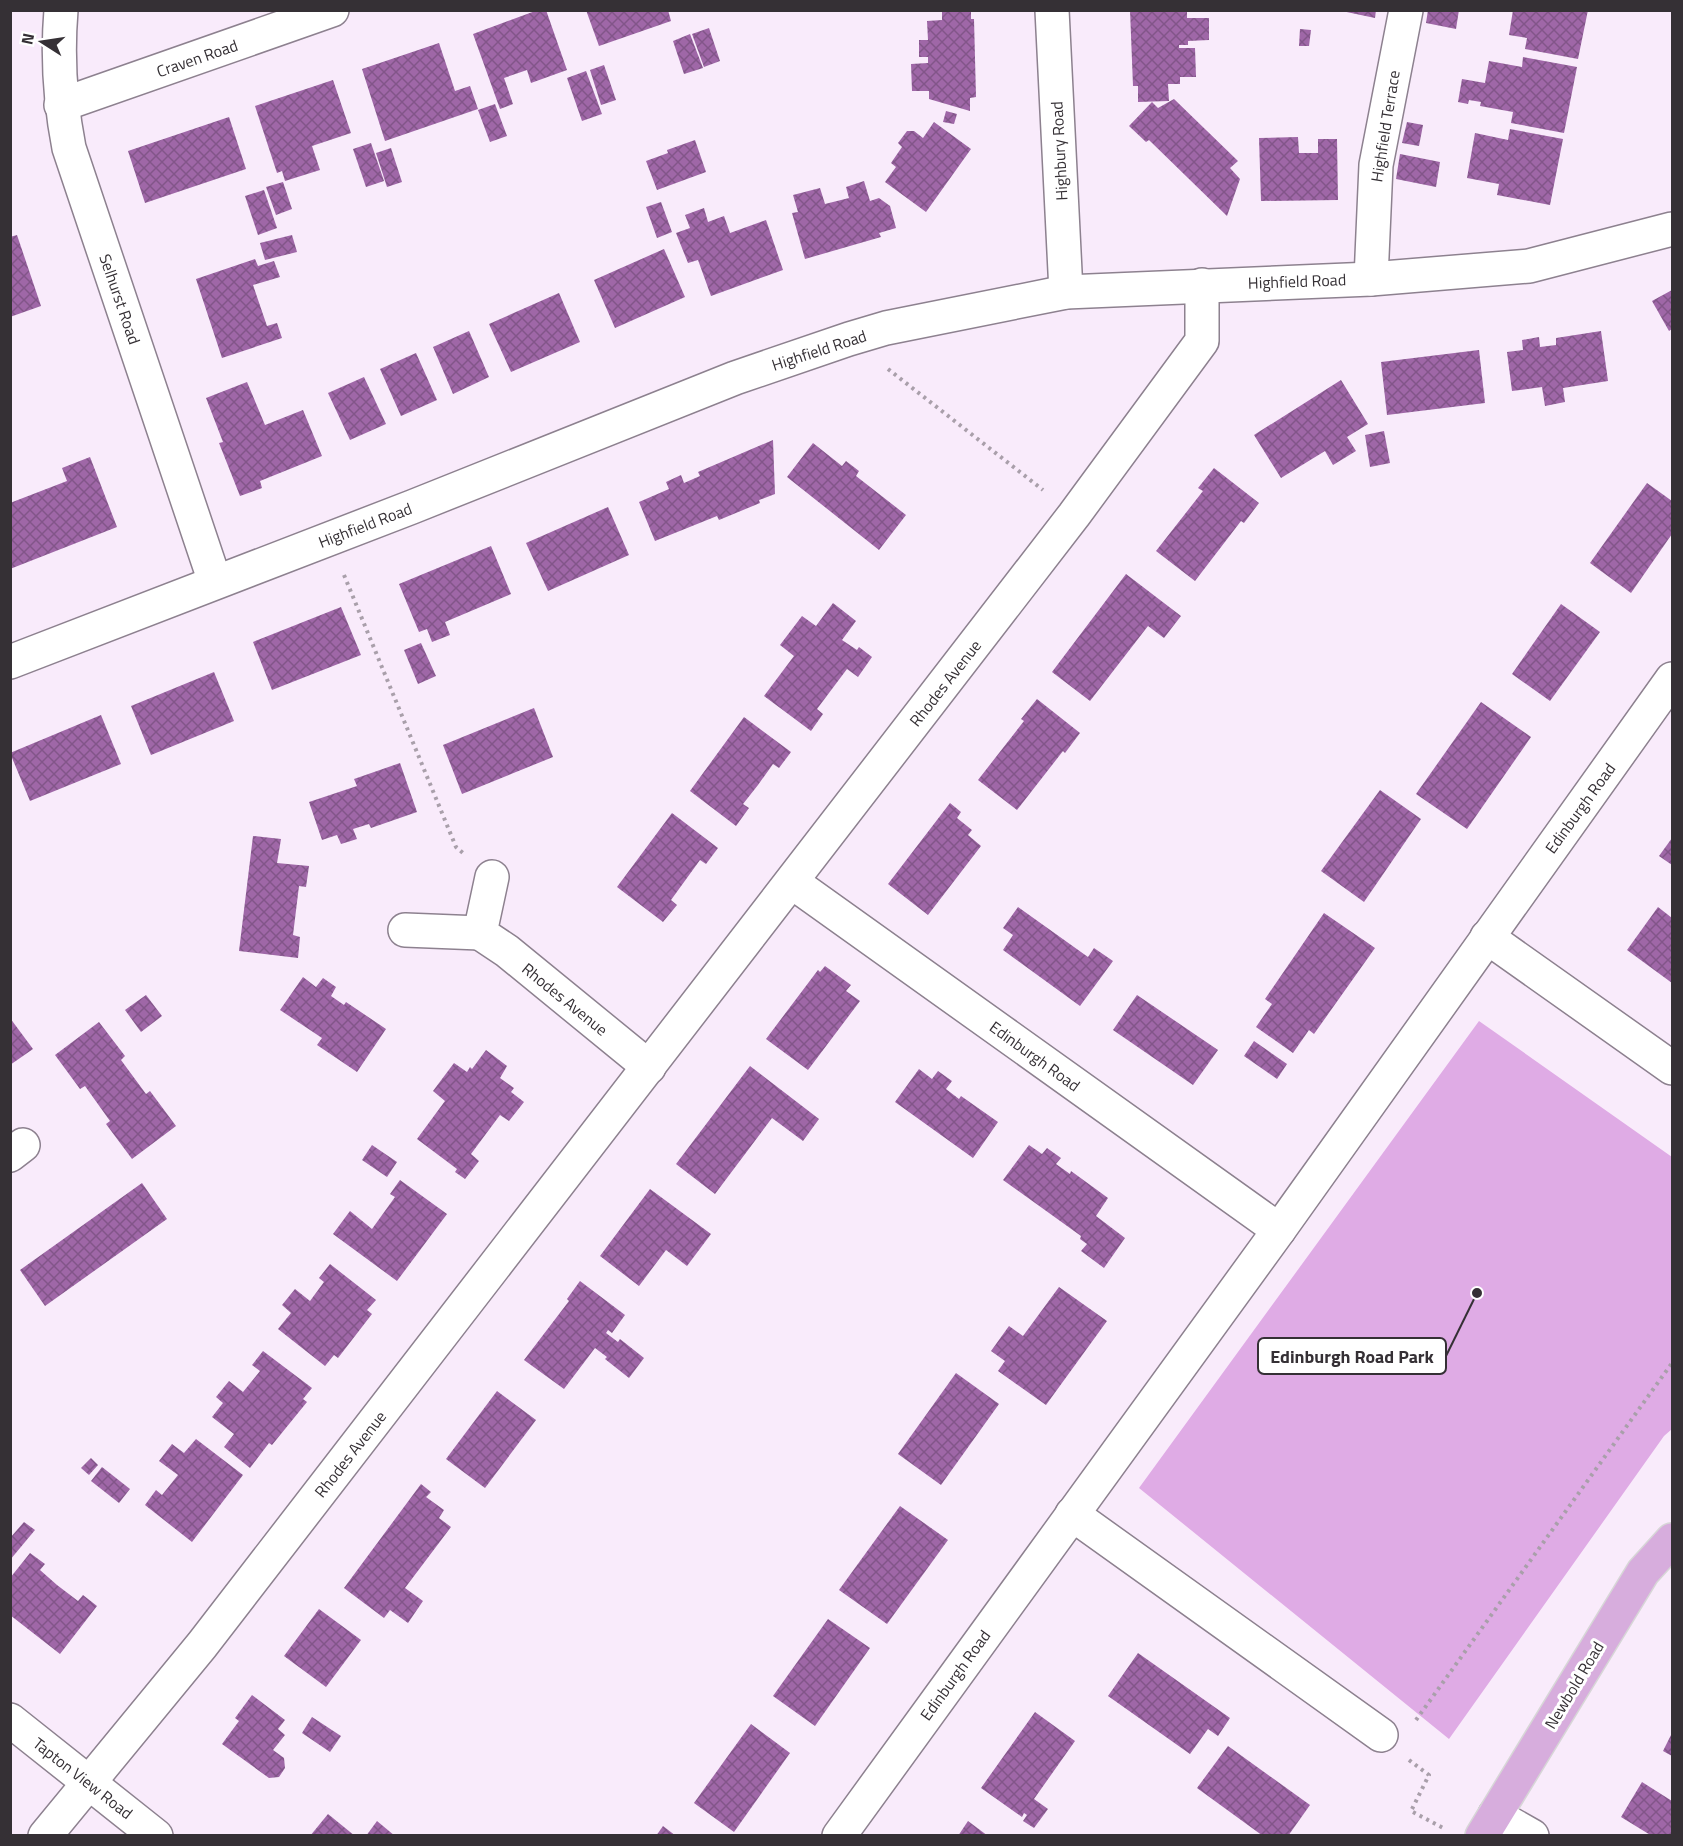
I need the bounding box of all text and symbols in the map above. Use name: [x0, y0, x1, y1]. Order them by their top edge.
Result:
north arrow: [12, 12, 72, 72]
text: N: [14, 31, 40, 47]
street label: Craven Road: [153, 33, 241, 83]
street label: Highfield Terrace: [1364, 68, 1406, 184]
street label: Highbury Road: [1044, 101, 1074, 201]
street label: Selhurst Road: [93, 251, 147, 347]
street label: Highfield Road: [1247, 267, 1347, 295]
street label: Highfield Road: [769, 323, 869, 377]
street label: Highfield Road: [315, 496, 415, 554]
street label: Rhodes Avenue: [903, 634, 987, 732]
street label: Edinburgh Road: [1539, 758, 1621, 858]
street label: Rhodes Avenue: [517, 957, 613, 1041]
street label: Edinburgh Road: [985, 1015, 1085, 1097]
callout: Edinburgh Road Park: [1258, 1338, 1446, 1374]
text: Edinburgh Road Park: [1270, 1343, 1435, 1370]
street label: Rhodes Avenue: [308, 1405, 392, 1503]
street label: Edinburgh Road: [914, 1625, 996, 1725]
street label: Newbold Road: [1538, 1637, 1610, 1733]
street label: Tapton View Road: [28, 1731, 138, 1825]

